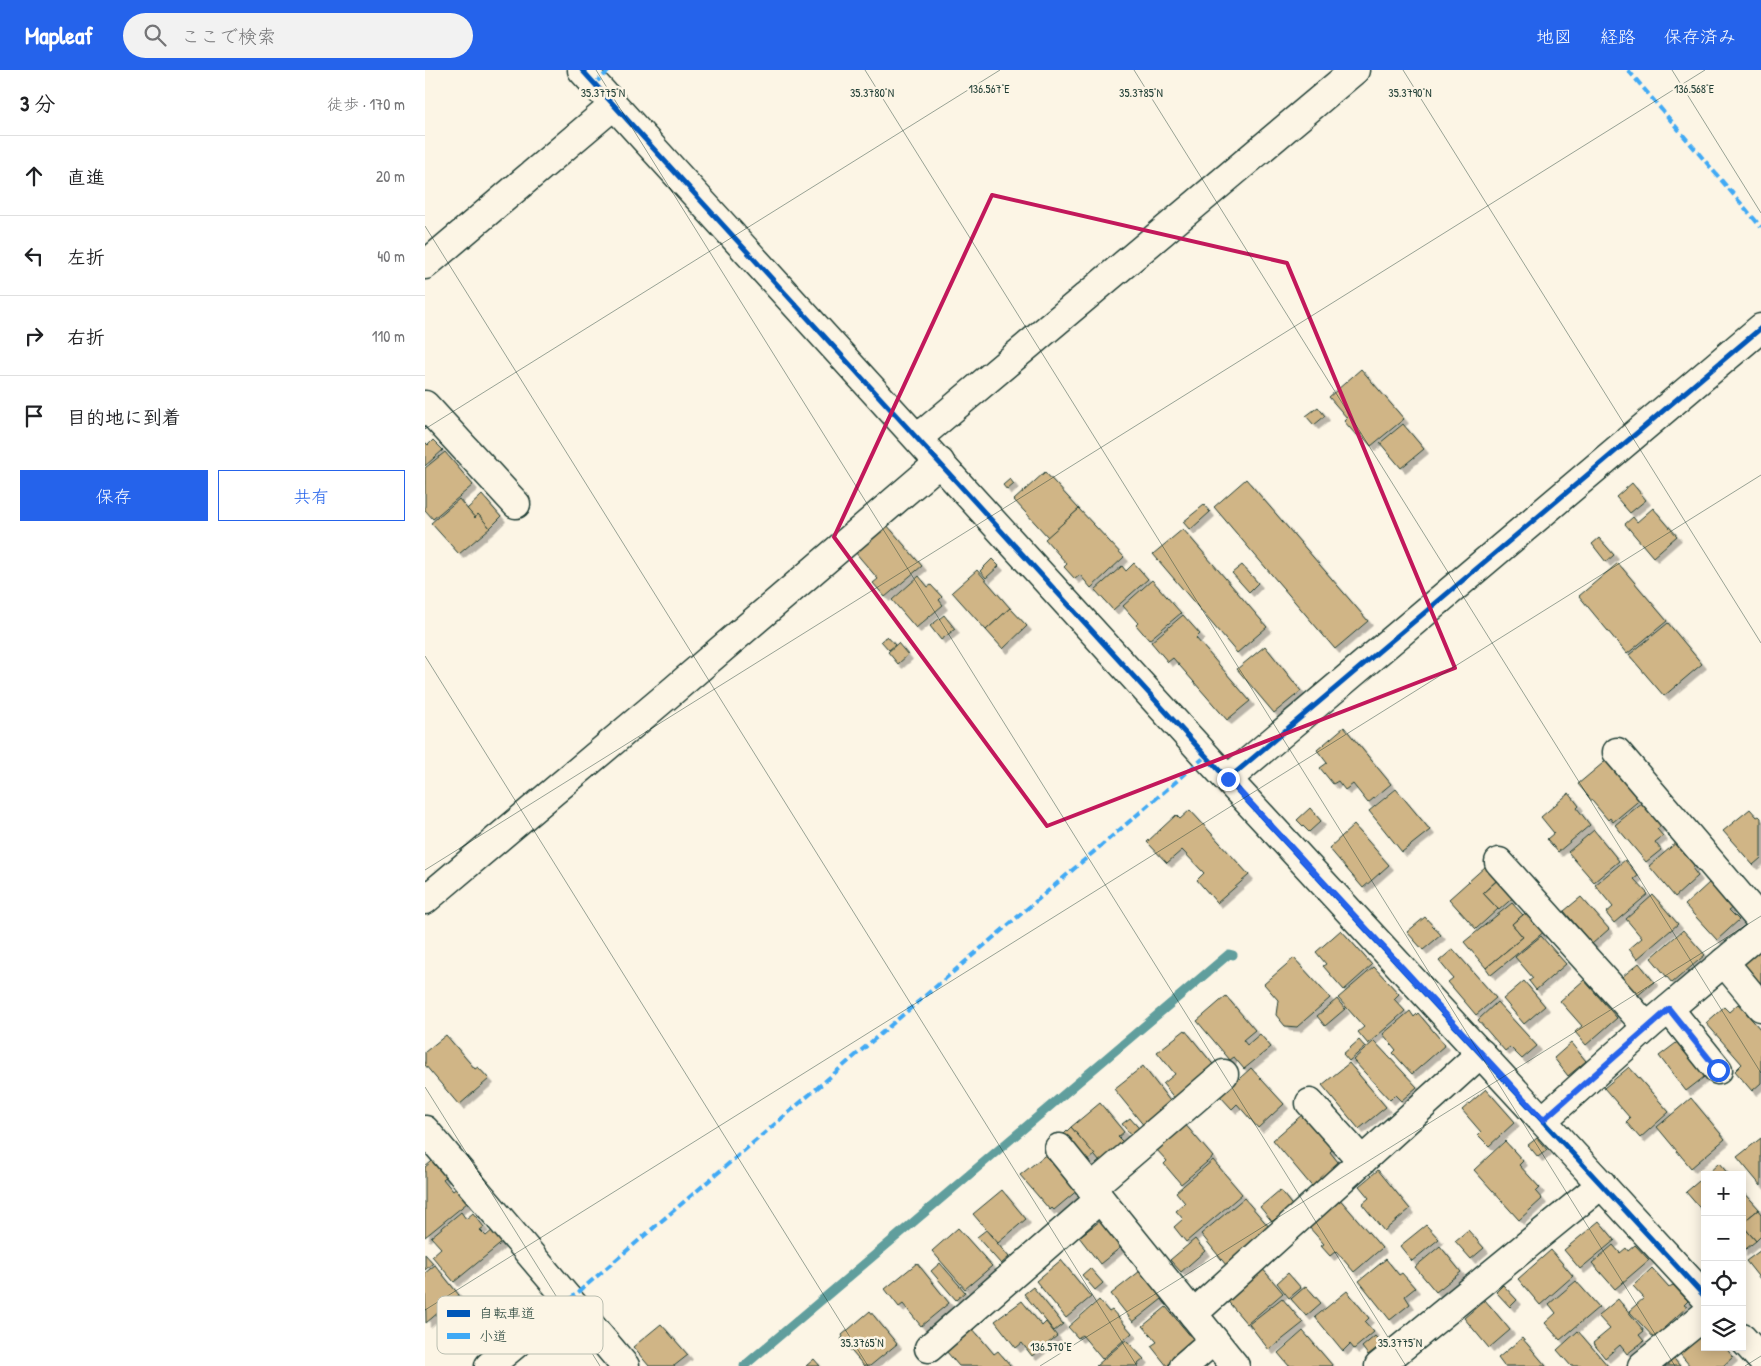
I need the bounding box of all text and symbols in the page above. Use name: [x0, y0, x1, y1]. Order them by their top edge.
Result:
search box: [123, 13, 473, 58]
text: Mapleaf: [25, 19, 93, 51]
icon: search: [141, 21, 169, 49]
text: ここで検索: [181, 23, 276, 49]
text: 地図: [1536, 24, 1572, 49]
text: 経路: [1600, 24, 1636, 49]
text: 保存済み: [1664, 24, 1736, 49]
text: 136.567°E: [969, 80, 1010, 97]
text: 136.568°E: [1674, 80, 1715, 97]
text: 35.3775°N: [581, 84, 625, 101]
text: 35.3780°N: [850, 84, 894, 101]
text: 35.3785°N: [1119, 84, 1163, 101]
text: 35.3790°N: [1388, 84, 1432, 101]
text: 3 分: [20, 89, 55, 118]
text: 徒歩 · 170 m: [327, 93, 405, 115]
icon: ahead: [20, 162, 48, 190]
text: 直進: [67, 164, 105, 190]
text: 20 m: [376, 165, 405, 187]
icon: left: [20, 242, 48, 270]
text: 左折: [67, 244, 105, 270]
text: 40 m: [377, 245, 405, 267]
icon: right: [20, 322, 48, 350]
text: 右折: [67, 324, 105, 350]
text: 110 m: [372, 325, 405, 347]
icon: arrive: [20, 402, 48, 430]
text: 目的地に到着: [67, 404, 181, 430]
button: 保存: [20, 470, 208, 521]
button: 共有: [218, 470, 405, 521]
route end: [1217, 768, 1240, 791]
route start: [1707, 1059, 1730, 1082]
map controls: [1701, 1171, 1746, 1351]
button: +: [1701, 1171, 1746, 1216]
button: −: [1701, 1216, 1746, 1261]
button: locate: [1701, 1261, 1746, 1306]
legend: [437, 1296, 603, 1354]
text: 自転車道: [479, 1303, 535, 1322]
button: layers: [1701, 1306, 1746, 1351]
text: 小道: [479, 1326, 507, 1345]
text: 35.3765°N: [840, 1334, 884, 1351]
text: 35.3775°N: [1378, 1334, 1422, 1351]
text: 136.570°E: [1030, 1338, 1072, 1355]

